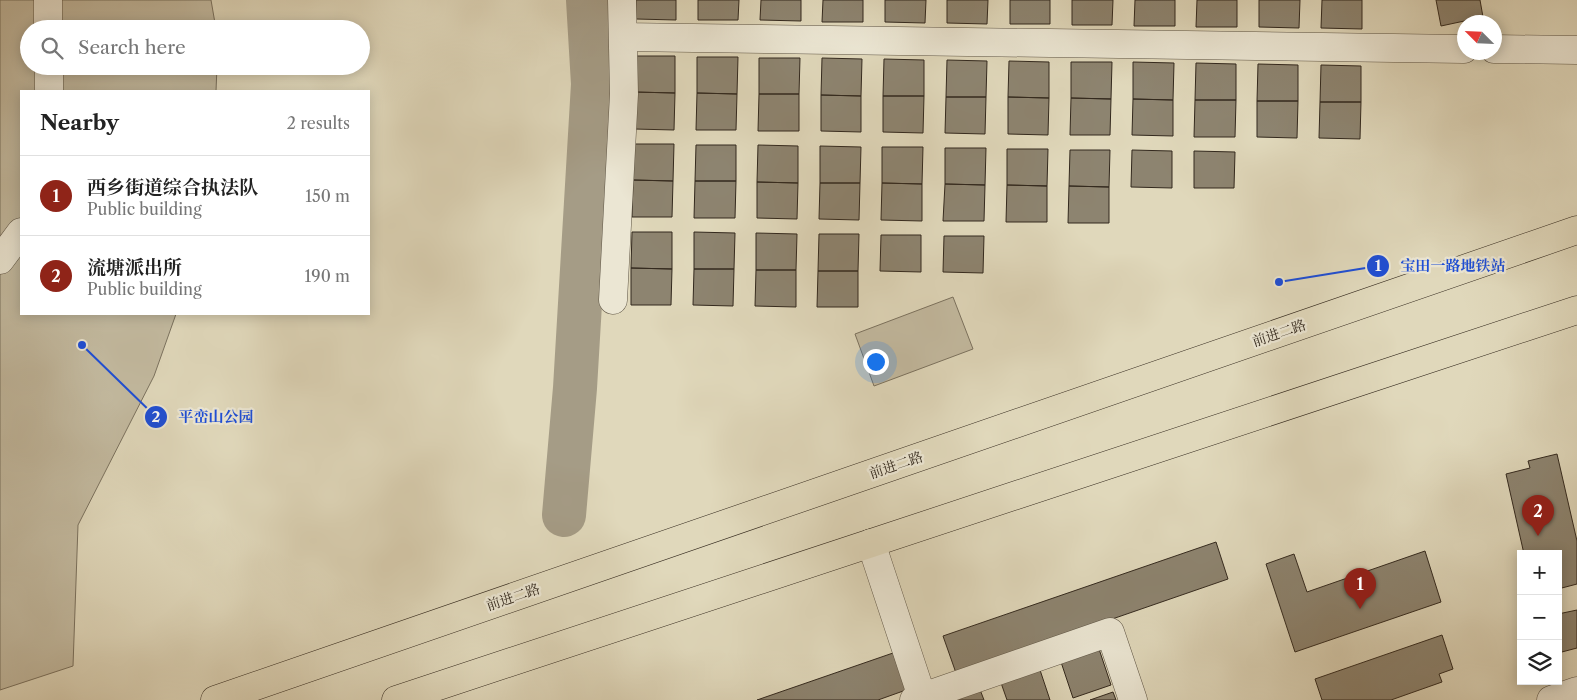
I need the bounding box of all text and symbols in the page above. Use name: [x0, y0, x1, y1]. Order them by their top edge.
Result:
north arrow: [1457, 15, 1502, 60]
search box: [20, 20, 370, 75]
icon: search: [38, 34, 66, 62]
text: Search here: [78, 36, 186, 59]
text: Nearby: [40, 110, 119, 135]
text: 2 results: [287, 113, 350, 133]
text: 西乡街道综合执法队: [87, 176, 258, 199]
text: 1: [52, 186, 60, 206]
text: 150 m: [305, 186, 350, 206]
text: Public building: [87, 199, 202, 219]
callout: 宝田一路地铁站: [1366, 251, 1516, 281]
text: 流塘派出所: [87, 256, 182, 279]
text: 1: [1375, 256, 1382, 275]
text: 宝田一路地铁站: [1400, 256, 1506, 275]
text: 2: [51, 266, 61, 286]
text: 190 m: [305, 266, 350, 286]
text: Public building: [87, 279, 202, 299]
street label: 前进二路: [1250, 315, 1308, 351]
your location: [863, 349, 889, 375]
callout: 平峦山公园: [143, 402, 263, 432]
text: 2: [152, 407, 161, 426]
text: 平峦山公园: [178, 407, 254, 426]
street label: 前进二路: [867, 447, 925, 483]
pin: 2: [1522, 495, 1554, 536]
map controls: [1517, 550, 1562, 685]
button: +: [1517, 550, 1562, 595]
pin: 1: [1344, 568, 1376, 609]
street label: 前进二路: [484, 579, 542, 615]
button: −: [1517, 595, 1562, 640]
button: layers: [1517, 640, 1562, 685]

